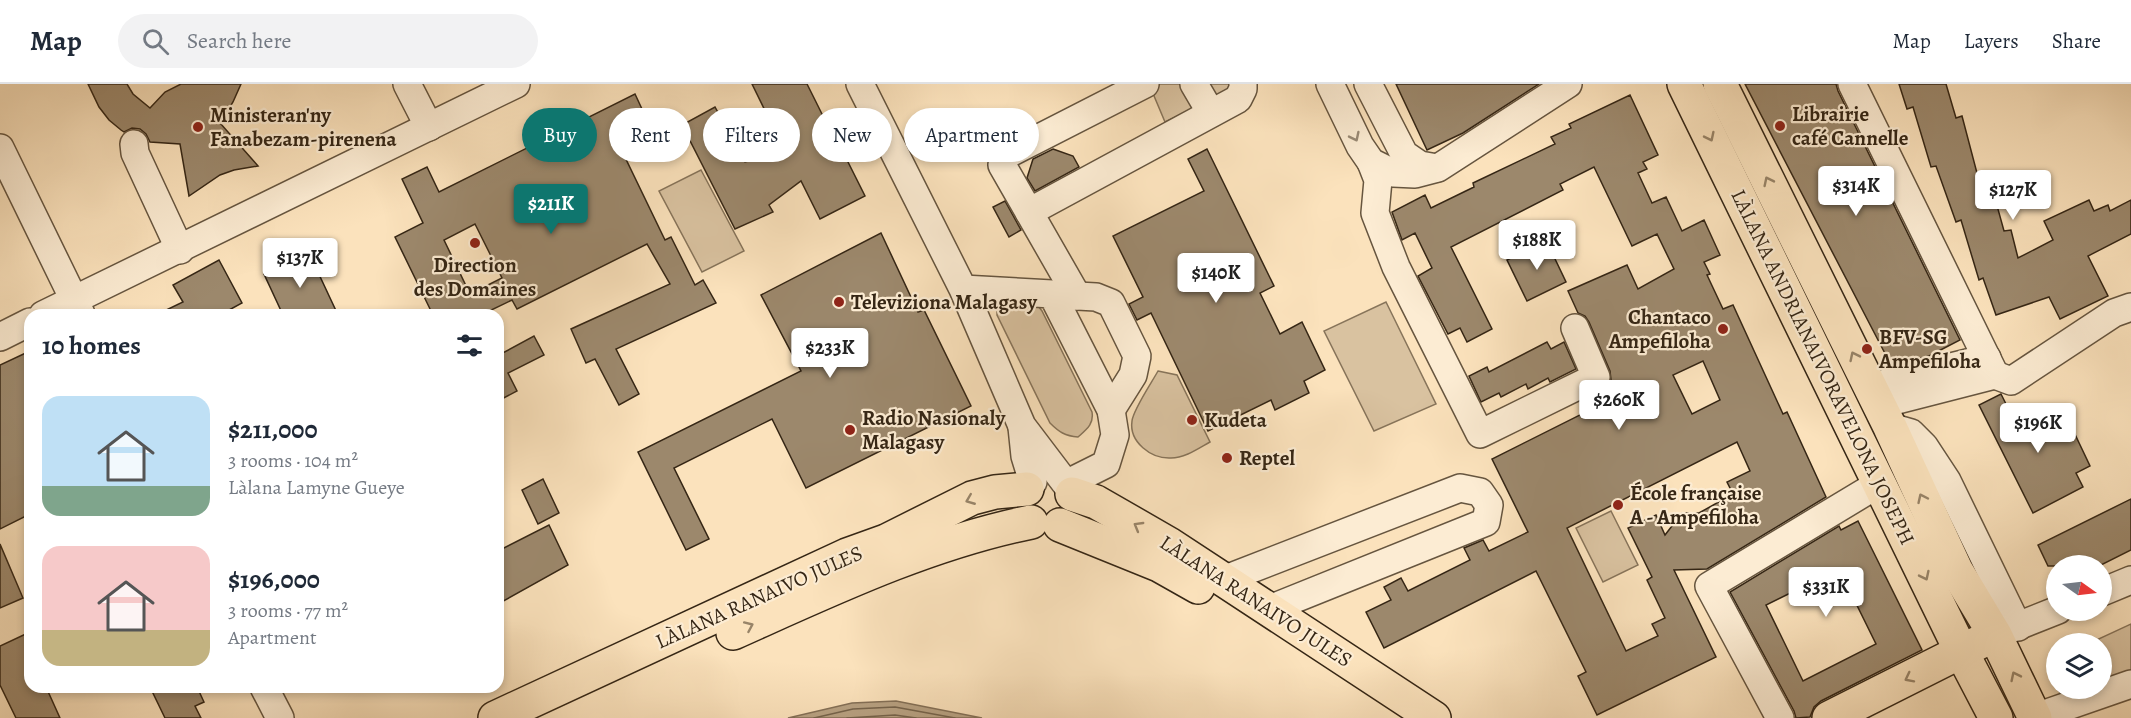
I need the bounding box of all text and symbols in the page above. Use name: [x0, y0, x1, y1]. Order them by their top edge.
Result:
search box: [118, 14, 538, 68]
text: Map: [30, 22, 82, 60]
icon: search: [139, 25, 172, 58]
text: Search here: [187, 26, 291, 56]
text: Map: [1892, 27, 1931, 55]
text: Layers: [1964, 27, 2019, 55]
text: Share: [2052, 27, 2101, 55]
place label: Librairie café Cannelle: [1792, 100, 1909, 152]
place label: Ministeran'ny Fanabezam-pirenena: [210, 101, 397, 153]
chip: Buy: [522, 108, 597, 162]
chip: Rent: [609, 108, 691, 162]
chip: Filters: [703, 108, 800, 162]
chip: New: [812, 108, 892, 162]
chip: Apartment: [904, 108, 1039, 162]
marker: Librairie café Cannelle: [1773, 119, 1787, 133]
marker: Ministeran'ny Fanabezam-pirenena: [191, 120, 205, 134]
one-way arrow: [1348, 130, 1360, 141]
one-way arrow: [1702, 130, 1714, 141]
pin: $314K: [1814, 166, 1898, 217]
pin: $127K: [1971, 170, 2055, 221]
text: $314K: [1832, 172, 1880, 199]
text: $127K: [1989, 176, 2037, 203]
one-way arrow: [1763, 177, 1775, 188]
pin: $211K: [509, 184, 593, 235]
street label: LÀLANA ANDRIANAIVORAVELONA JOSEPH: [1724, 184, 1922, 550]
text: $211K: [528, 190, 574, 217]
pin: $188K: [1495, 220, 1579, 271]
text: $188K: [1513, 226, 1561, 253]
marker: Direction des Domaines: [468, 236, 482, 250]
pin: $137K: [258, 238, 342, 289]
text: $137K: [277, 244, 323, 271]
place label: Direction des Domaines: [414, 251, 536, 303]
pin: $140K: [1174, 253, 1258, 304]
text: $140K: [1191, 259, 1241, 286]
place label: Televiziona Malagasy: [851, 288, 1038, 316]
marker: Televiziona Malagasy: [832, 295, 846, 309]
place label: Chantaco Ampefiloha: [1608, 303, 1712, 355]
marker: Chantaco Ampefiloha: [1716, 322, 1730, 336]
place label: BFV-SG Ampefiloha: [1878, 323, 1982, 375]
text: 10 homes: [42, 328, 141, 363]
pin: $233K: [788, 328, 872, 379]
icon: filters: [453, 329, 486, 362]
text: $233K: [805, 334, 855, 361]
marker: BFV-SG Ampefiloha: [1860, 342, 1874, 356]
one-way arrow: [1850, 352, 1861, 363]
pin: $260K: [1577, 380, 1661, 431]
text: $260K: [1593, 386, 1645, 413]
pin: $196K: [1996, 403, 2080, 454]
place label: Radio Nasionaly Malagasy: [862, 404, 1006, 456]
place label: Kudeta: [1204, 406, 1268, 434]
text: $196K: [2014, 409, 2062, 436]
text: $211,000: [228, 412, 318, 447]
marker: Kudeta: [1185, 413, 1199, 427]
icon: home: [90, 420, 162, 492]
marker: Radio Nasionaly Malagasy: [843, 423, 857, 437]
place label: Reptel: [1239, 444, 1295, 472]
text: 3 rooms · 104 m²: [228, 447, 358, 474]
marker: Reptel: [1220, 451, 1234, 465]
text: Làlana Lamyne Gueye: [228, 474, 405, 501]
place label: École française A - Ampefiloha: [1629, 479, 1762, 531]
one-way arrow: [965, 493, 976, 505]
one-way arrow: [1918, 493, 1930, 504]
marker: École française A - Ampefiloha: [1611, 498, 1625, 512]
one-way arrow: [1134, 522, 1144, 533]
street label: LÀLANA RANAIVO JULES: [1155, 528, 1357, 674]
street label: LÀLANA RANAIVO JULES: [651, 539, 867, 655]
north arrow: [2046, 555, 2112, 621]
map controls: [2046, 555, 2112, 699]
text: $196,000: [228, 562, 320, 597]
pin: $331K: [1784, 567, 1868, 618]
one-way arrow: [1917, 569, 1929, 580]
icon: home: [90, 570, 162, 642]
text: $331K: [1803, 573, 1849, 600]
text: 3 rooms · 77 m²: [228, 597, 348, 624]
one-way arrow: [742, 621, 753, 633]
text: Apartment: [228, 624, 317, 651]
button: layers: [2046, 633, 2112, 699]
one-way arrow: [1905, 670, 1916, 682]
one-way arrow: [2011, 672, 2023, 683]

